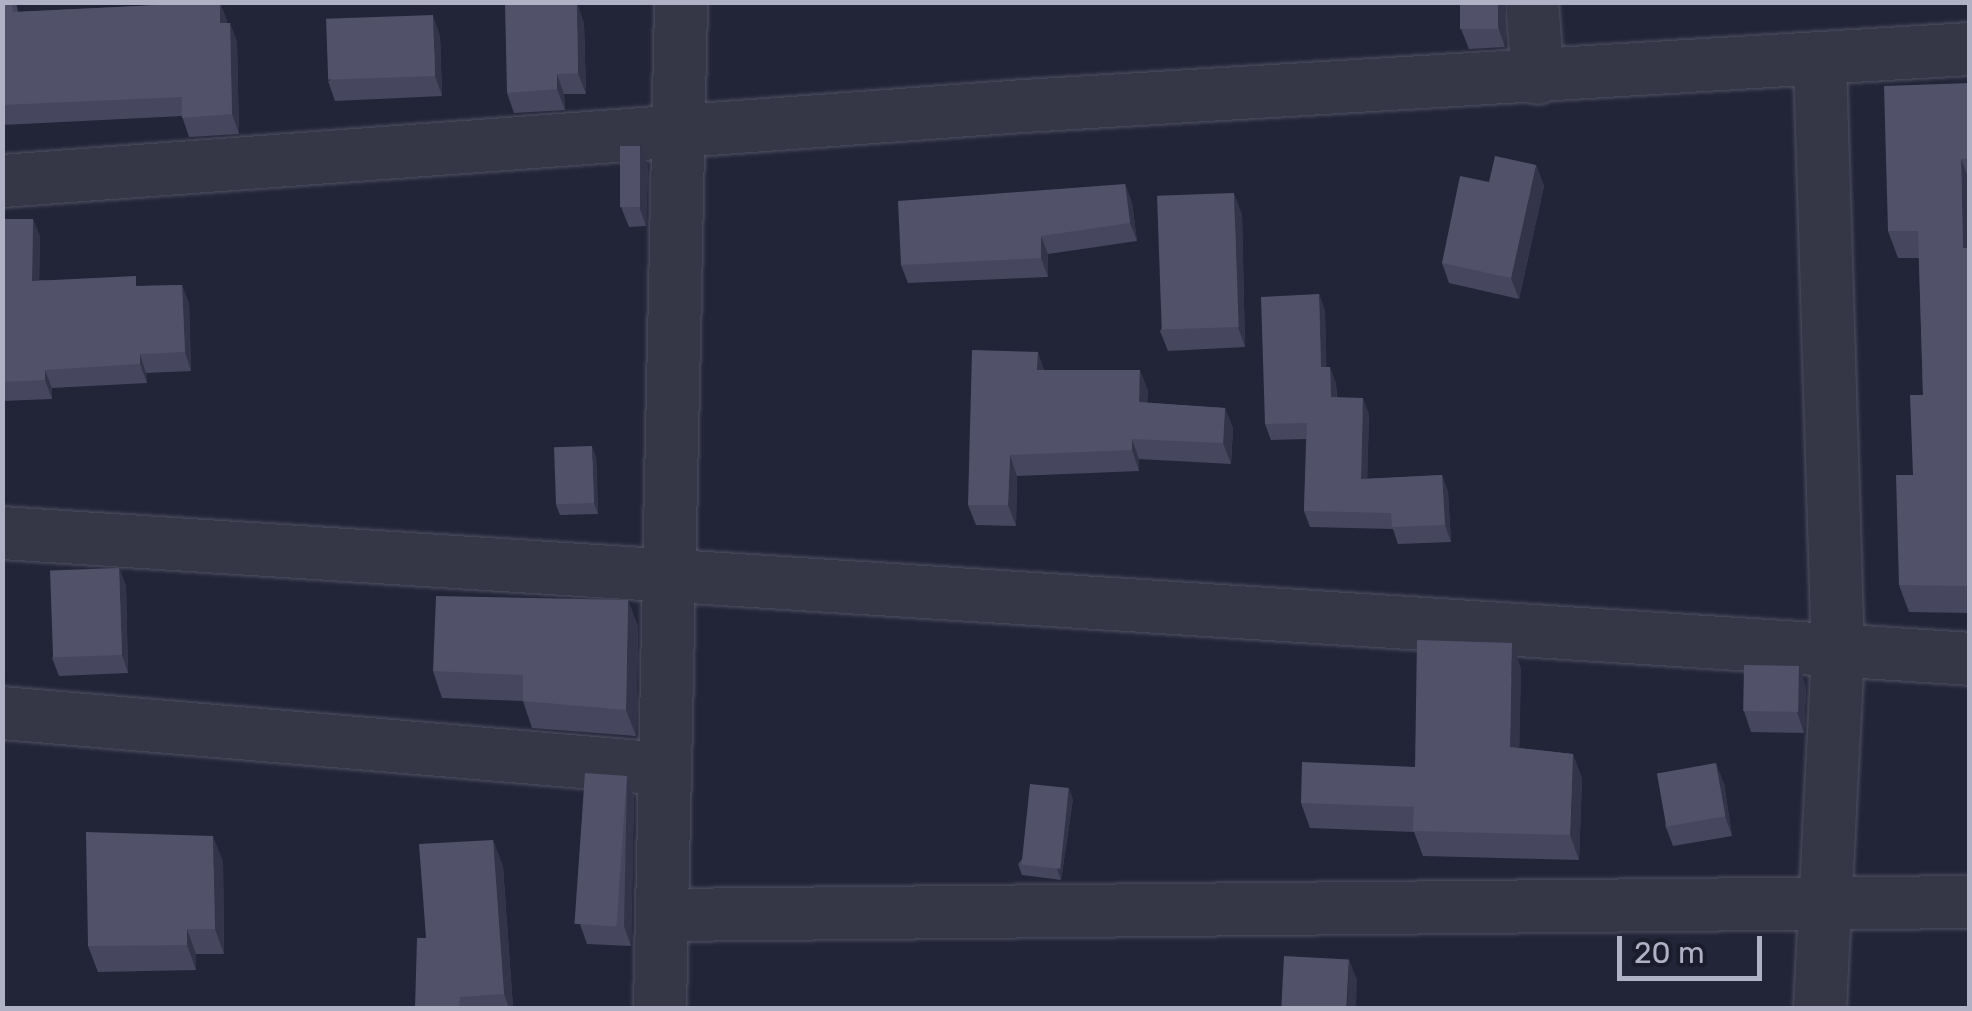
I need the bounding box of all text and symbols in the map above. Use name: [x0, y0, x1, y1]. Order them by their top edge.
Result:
scale bar: [1622, 916, 1767, 978]
text: 20 m: [1634, 935, 1705, 971]

